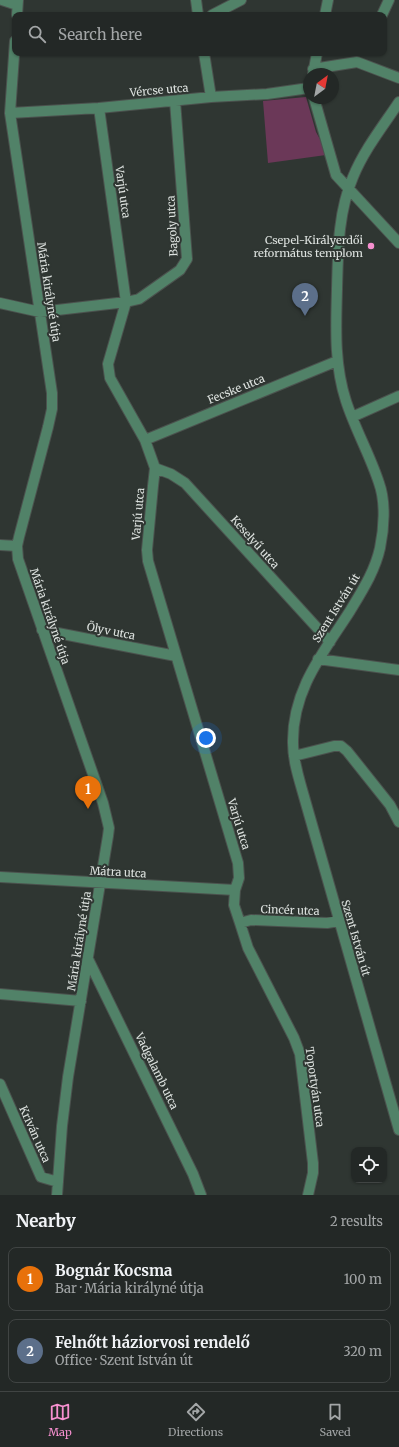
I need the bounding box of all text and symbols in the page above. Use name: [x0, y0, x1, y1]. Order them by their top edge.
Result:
search box: [12, 12, 387, 56]
icon: search: [26, 23, 48, 45]
text: Search here: [58, 25, 142, 44]
north arrow: [303, 68, 339, 104]
street label: Vércse utca: [128, 80, 189, 100]
street label: Varjú utca: [112, 164, 134, 219]
street label: Bagoly utca: [163, 195, 181, 257]
place label: Csepel-Királyerdői református templom: [253, 233, 363, 260]
street label: Mária királyné útja: [34, 241, 64, 343]
marker: Csepel-Királyerdői református templom: [366, 241, 376, 251]
pin: 2: [292, 283, 318, 316]
street label: Fecske utca: [205, 371, 267, 407]
street label: Varjú utca: [129, 487, 147, 542]
street label: Keselyű utca: [228, 513, 282, 571]
street label: Mária királyné útja: [27, 566, 73, 666]
street label: Szent István út: [309, 570, 363, 645]
street label: Ölyv utca: [86, 619, 136, 643]
your location: [196, 728, 216, 748]
pin: 1: [75, 776, 101, 809]
street label: Varjú utca: [224, 796, 253, 851]
street label: Mátra utca: [89, 864, 147, 880]
street label: Mária királyné útja: [64, 890, 94, 992]
street label: Szent István út: [338, 898, 374, 978]
street label: Cincér utca: [260, 902, 320, 918]
street label: Vadgalamb utca: [132, 1029, 182, 1112]
street label: Toportyán utca: [302, 1046, 328, 1128]
street label: Kriván utca: [16, 1104, 54, 1165]
map controls: [351, 1147, 387, 1183]
button: locate: [351, 1147, 387, 1183]
text: Nearby: [16, 1210, 76, 1232]
text: 2 results: [330, 1213, 383, 1230]
text: Bognár Kocsma: [55, 1261, 172, 1280]
text: 1: [27, 1271, 33, 1288]
text: 100 m: [344, 1271, 382, 1288]
text: Bar · Mária királyné útja: [55, 1280, 204, 1297]
text: Felnőtt háziorvosi rendelő: [55, 1333, 250, 1352]
text: 2: [26, 1343, 34, 1360]
text: 320 m: [343, 1343, 382, 1360]
text: Office · Szent István út: [55, 1352, 193, 1369]
tab: Map: [48, 1401, 72, 1439]
tab: Directions: [168, 1401, 223, 1439]
tab: Saved: [320, 1401, 351, 1439]

